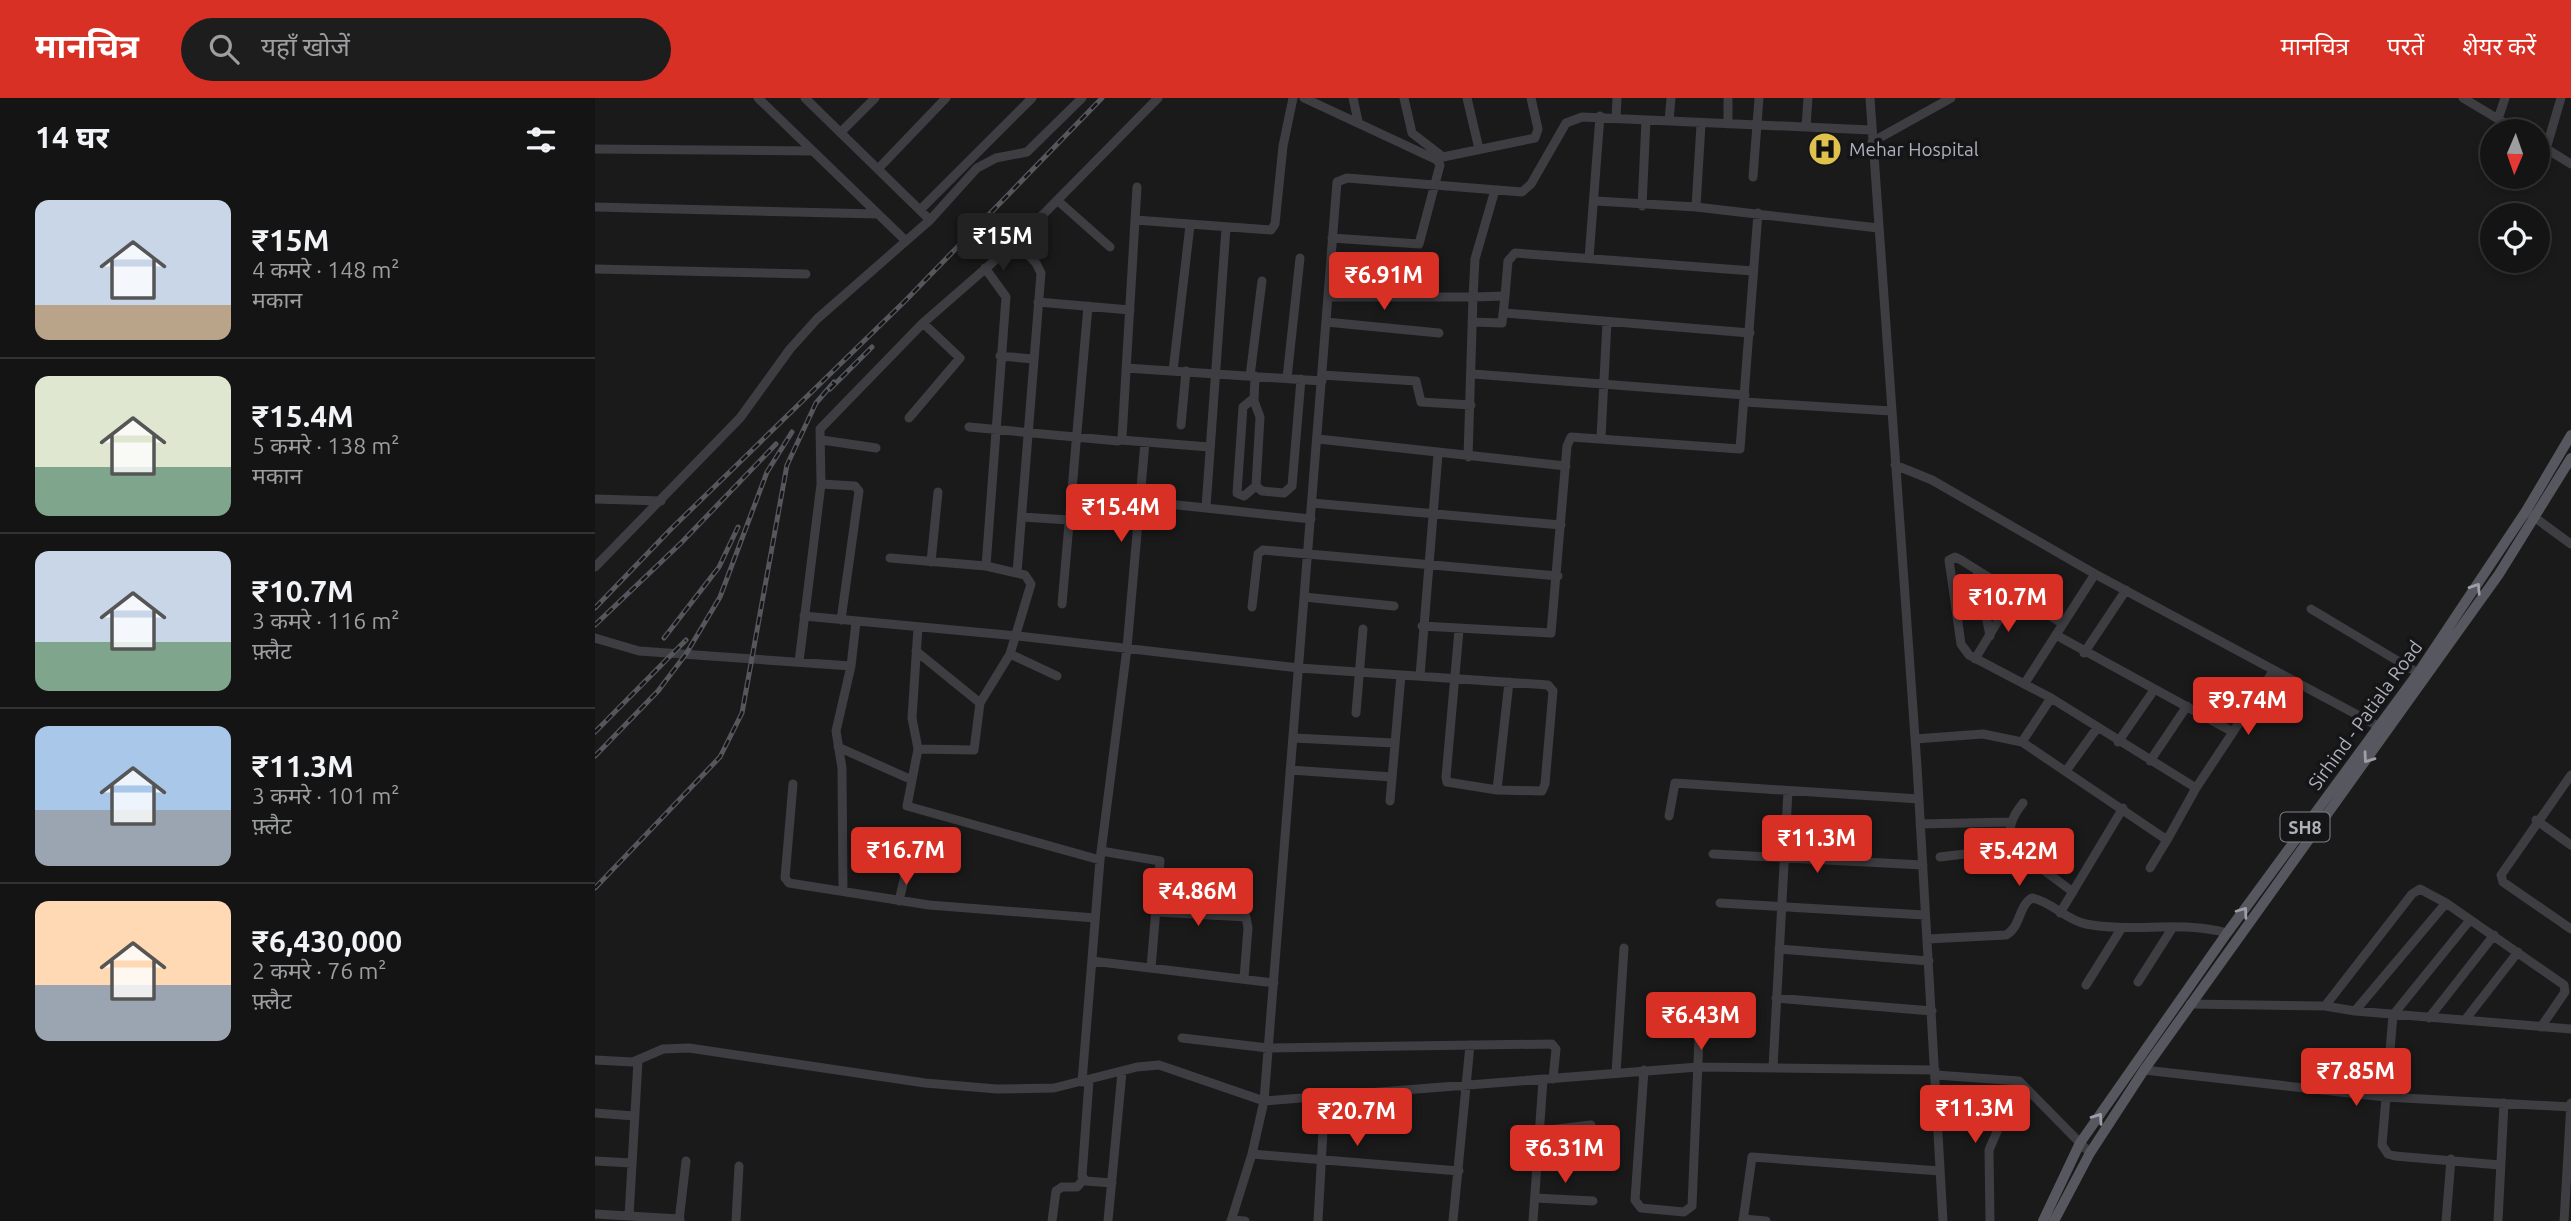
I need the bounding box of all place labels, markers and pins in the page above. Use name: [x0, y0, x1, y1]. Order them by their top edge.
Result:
hospital icon: Mehar Hospital: [1806, 130, 1844, 168]
place label: Mehar Hospital: [1849, 138, 1979, 160]
pin: ₹15M: [962, 214, 1044, 273]
pin: ₹6.91M: [1327, 252, 1441, 312]
pin: ₹15.4M: [1064, 484, 1178, 544]
pin: ₹10.7M: [1951, 574, 2065, 634]
pin: ₹9.74M: [2191, 678, 2305, 737]
pin: ₹11.3M: [1760, 816, 1874, 875]
pin: ₹16.7M: [849, 828, 963, 887]
pin: ₹5.42M: [1962, 828, 2076, 888]
pin: ₹4.86M: [1141, 868, 1255, 928]
pin: ₹6.43M: [1644, 992, 1758, 1052]
pin: ₹7.85M: [2299, 1048, 2413, 1108]
pin: ₹11.3M: [1918, 1086, 2032, 1145]
pin: ₹20.7M: [1300, 1088, 1414, 1148]
pin: ₹6.31M: [1508, 1126, 1622, 1185]

